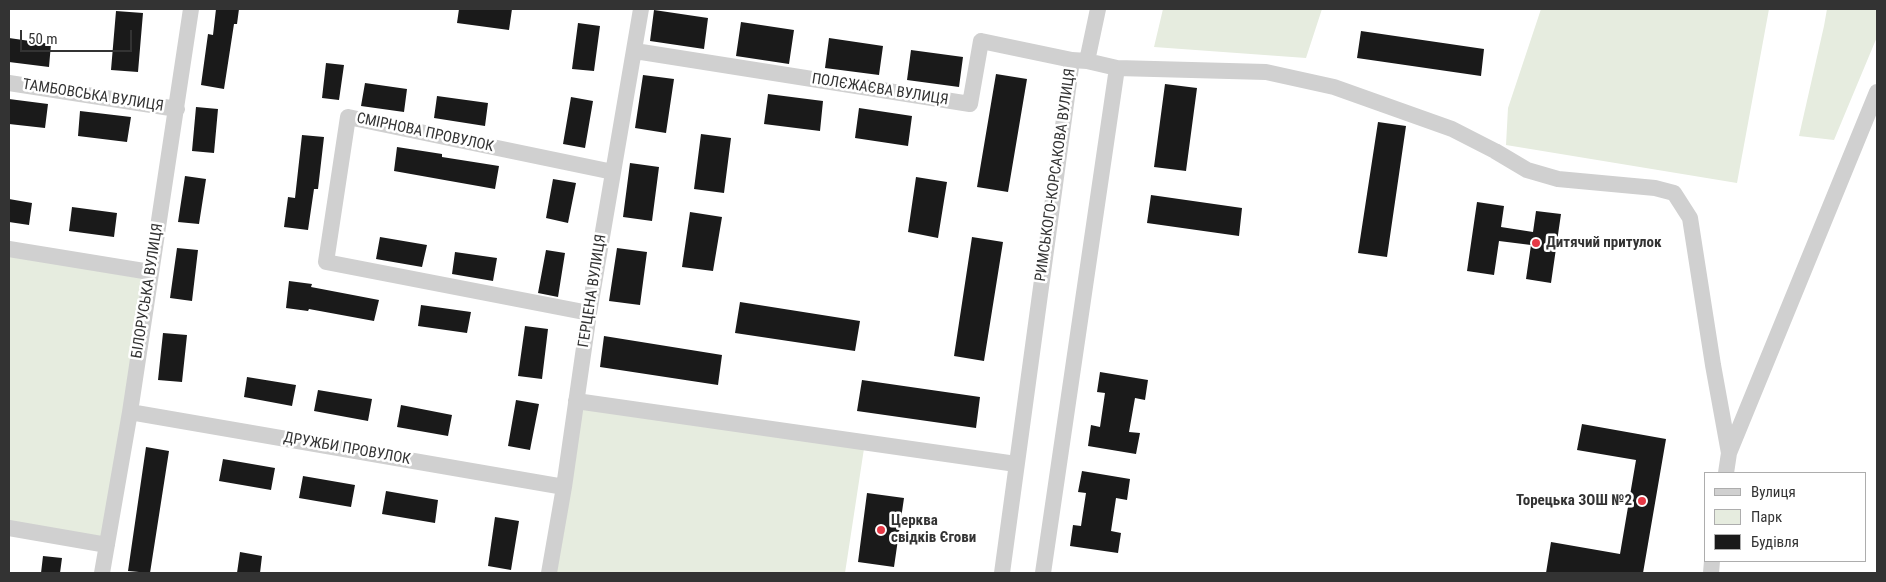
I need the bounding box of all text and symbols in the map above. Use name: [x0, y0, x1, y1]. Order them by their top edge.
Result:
scale bar: [22, 20, 135, 52]
text: 50 m: [28, 30, 58, 48]
street label: РИМСЬКОГО-КОРСАКОВА ВУЛИЦЯ: [1032, 67, 1080, 283]
street label: ПОЛЄЖАЄВА ВУЛИЦЯ: [810, 70, 950, 110]
street label: ТАМБОВСЬКА ВУЛИЦЯ: [21, 76, 165, 116]
street label: СМІРНОВА ПРОВУЛОК: [355, 110, 495, 156]
street label: БІЛОРУСЬКА ВУЛИЦЯ: [128, 222, 168, 360]
street label: ГЕРЦЕНА ВУЛИЦЯ: [575, 233, 611, 349]
place label: Дитячий притулок: [1546, 234, 1662, 252]
marker: Дитячий притулок: [1530, 237, 1542, 249]
street label: ДРУЖБИ ПРОВУЛОК: [282, 429, 412, 469]
legend: [1704, 472, 1866, 562]
text: Вулиця: [1751, 483, 1796, 501]
place label: Торецька ЗОШ №2: [1516, 492, 1632, 510]
marker: Торецька ЗОШ №2: [1636, 495, 1648, 507]
text: Парк: [1751, 508, 1782, 526]
place label: Церква свідків Єгови: [891, 512, 976, 547]
marker: Церква свідків Єгови: [875, 524, 887, 536]
text: Будівля: [1751, 533, 1799, 551]

